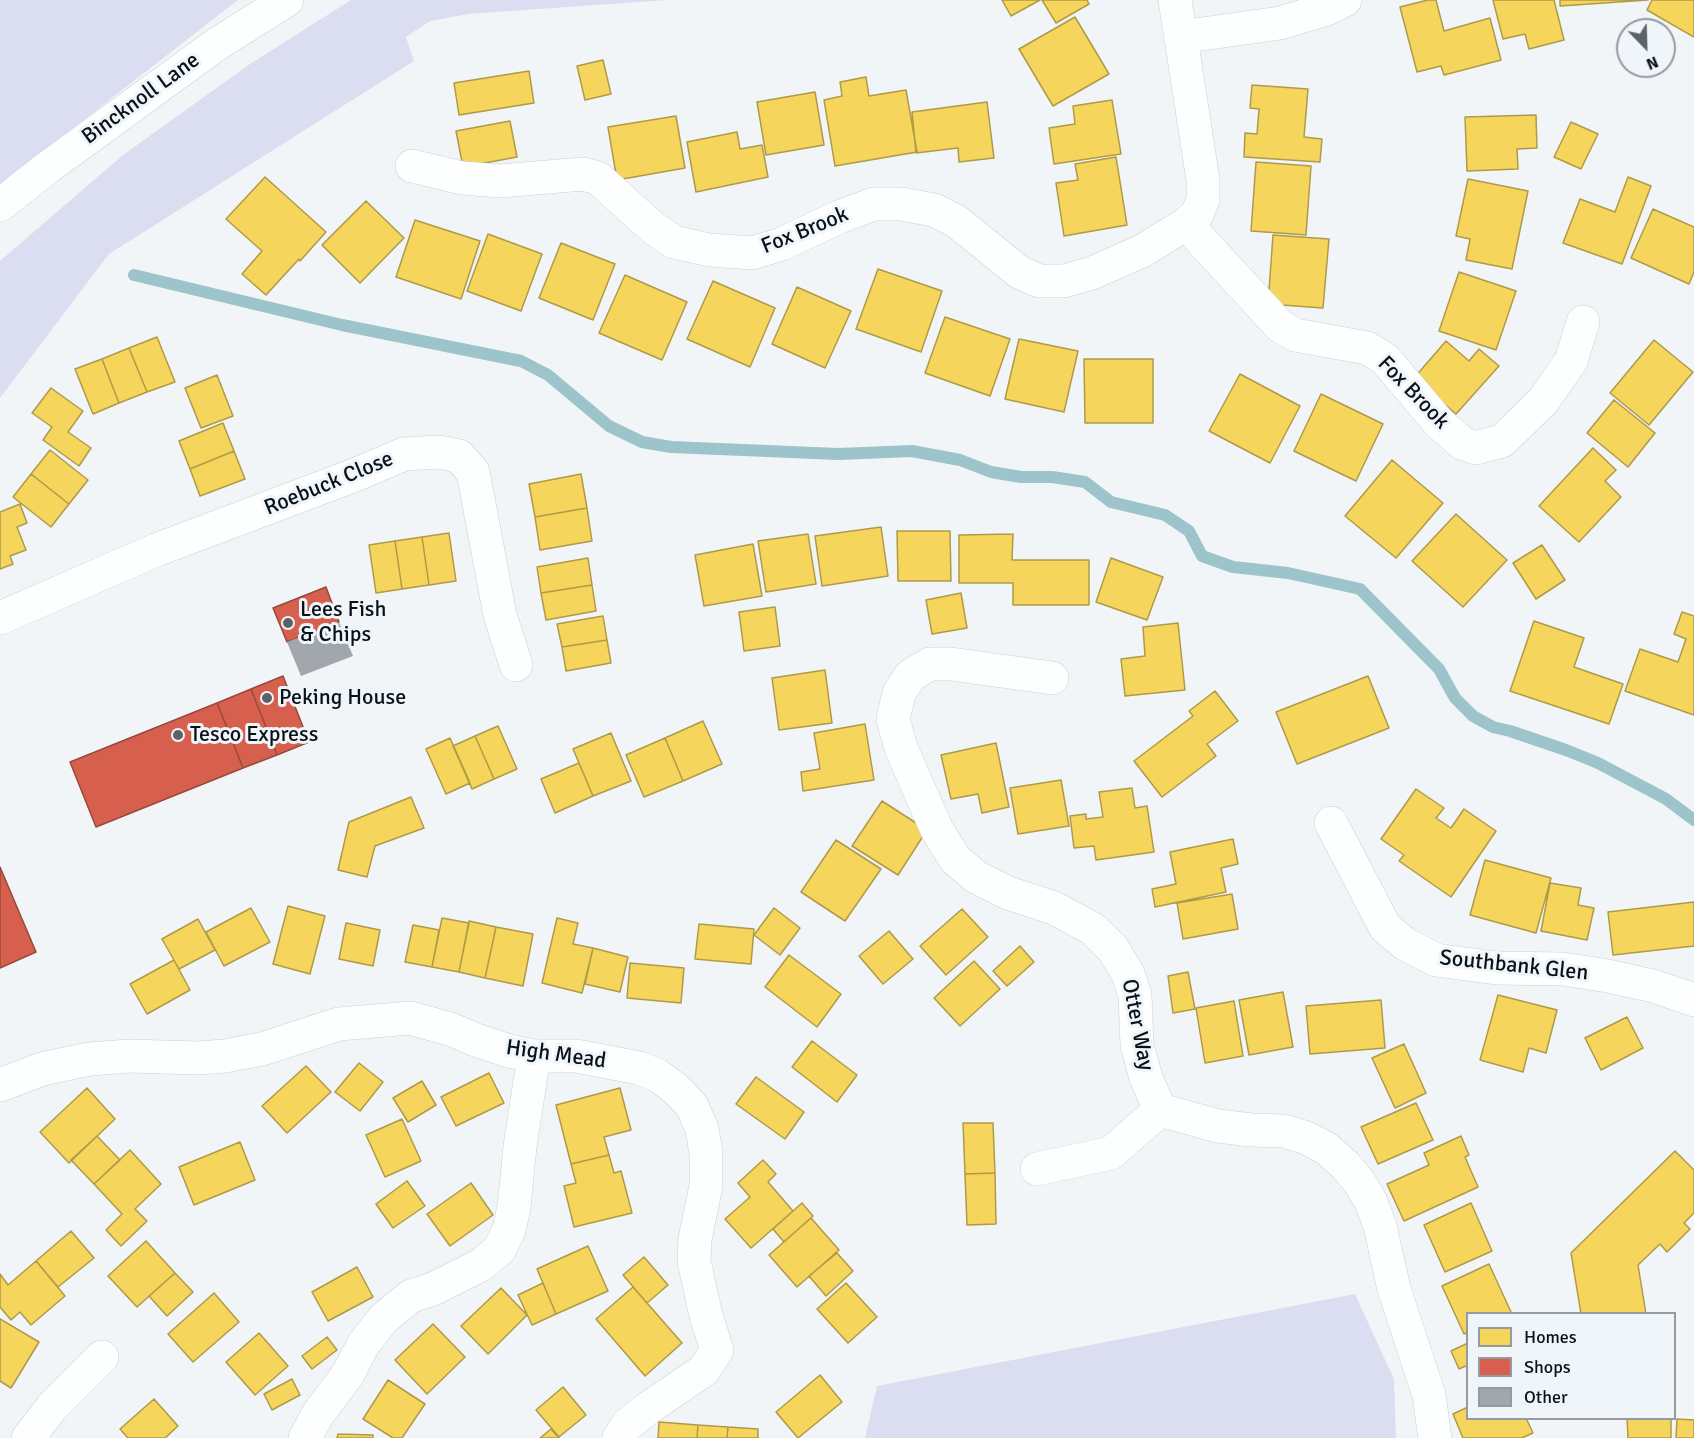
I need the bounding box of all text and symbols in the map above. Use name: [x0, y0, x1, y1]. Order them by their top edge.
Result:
north arrow: [1616, 18, 1676, 78]
street label: Bincknoll Lane: [77, 47, 205, 151]
text: N: [1643, 51, 1661, 74]
street label: Fox Brook: [758, 202, 852, 260]
street label: Fox Brook: [1372, 351, 1454, 435]
street label: Roebuck Close: [261, 446, 397, 522]
place label: Lees Fish & Chips: [300, 597, 386, 648]
marker: Lees Fish & Chips: [281, 616, 295, 630]
place label: Peking House: [279, 685, 406, 711]
marker: Peking House: [260, 691, 274, 705]
place label: Tesco Express: [190, 722, 318, 748]
marker: Tesco Express: [171, 728, 185, 742]
street label: Southbank Glen: [1438, 945, 1590, 987]
street label: Otter Way: [1115, 977, 1159, 1073]
street label: High Mead: [504, 1035, 608, 1075]
legend: [1466, 1312, 1676, 1420]
text: Homes: [1524, 1326, 1577, 1348]
text: Shops: [1524, 1356, 1571, 1378]
text: Other: [1524, 1386, 1568, 1408]

